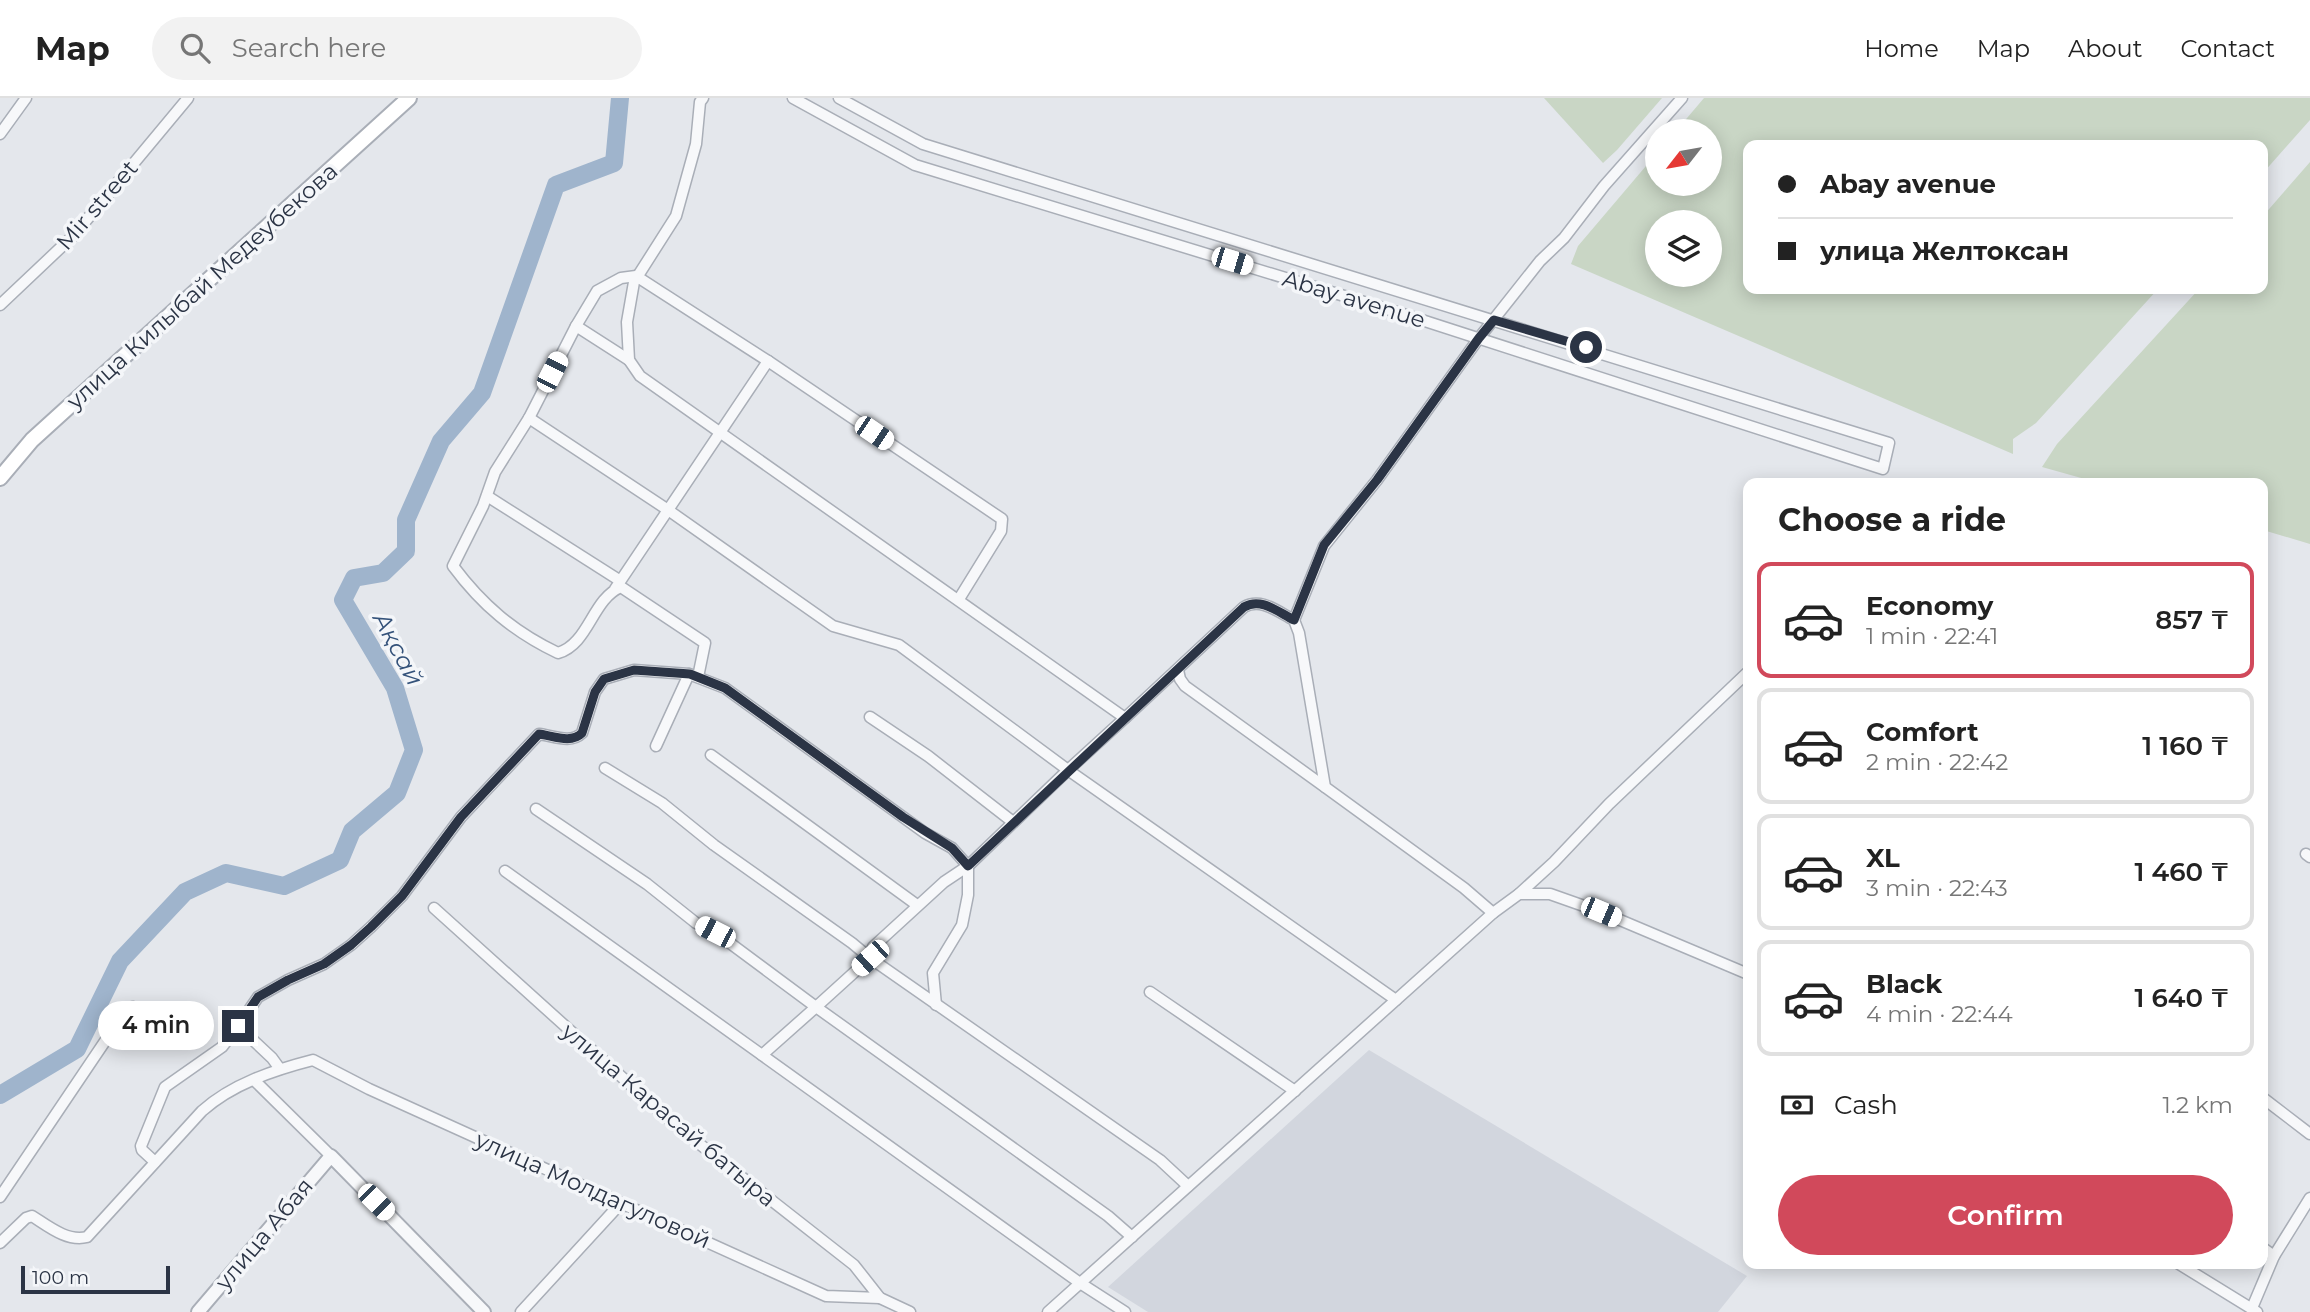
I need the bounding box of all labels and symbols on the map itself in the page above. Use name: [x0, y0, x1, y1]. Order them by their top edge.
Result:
north arrow: [1645, 119, 1722, 196]
street label: Mir street: [50, 154, 144, 256]
street label: улица Килыбай Медеубекова: [60, 157, 343, 416]
car: [1209, 245, 1256, 277]
street label: Abay avenue: [1279, 264, 1429, 334]
route start: [1570, 331, 1602, 363]
car: [534, 349, 571, 395]
car: [851, 413, 898, 453]
water label: Ақсай: [367, 606, 430, 691]
car: [1578, 894, 1625, 930]
car: [692, 913, 739, 951]
car: [848, 936, 893, 980]
callout: 4 min: [98, 1002, 214, 1051]
route end: [222, 1010, 254, 1042]
street label: улица Карасай батыра: [555, 1017, 782, 1213]
street label: улица Молдагуловой: [470, 1125, 715, 1255]
street label: улица Абая: [209, 1172, 319, 1296]
car: [354, 1180, 399, 1224]
scale bar: [21, 1263, 170, 1295]

